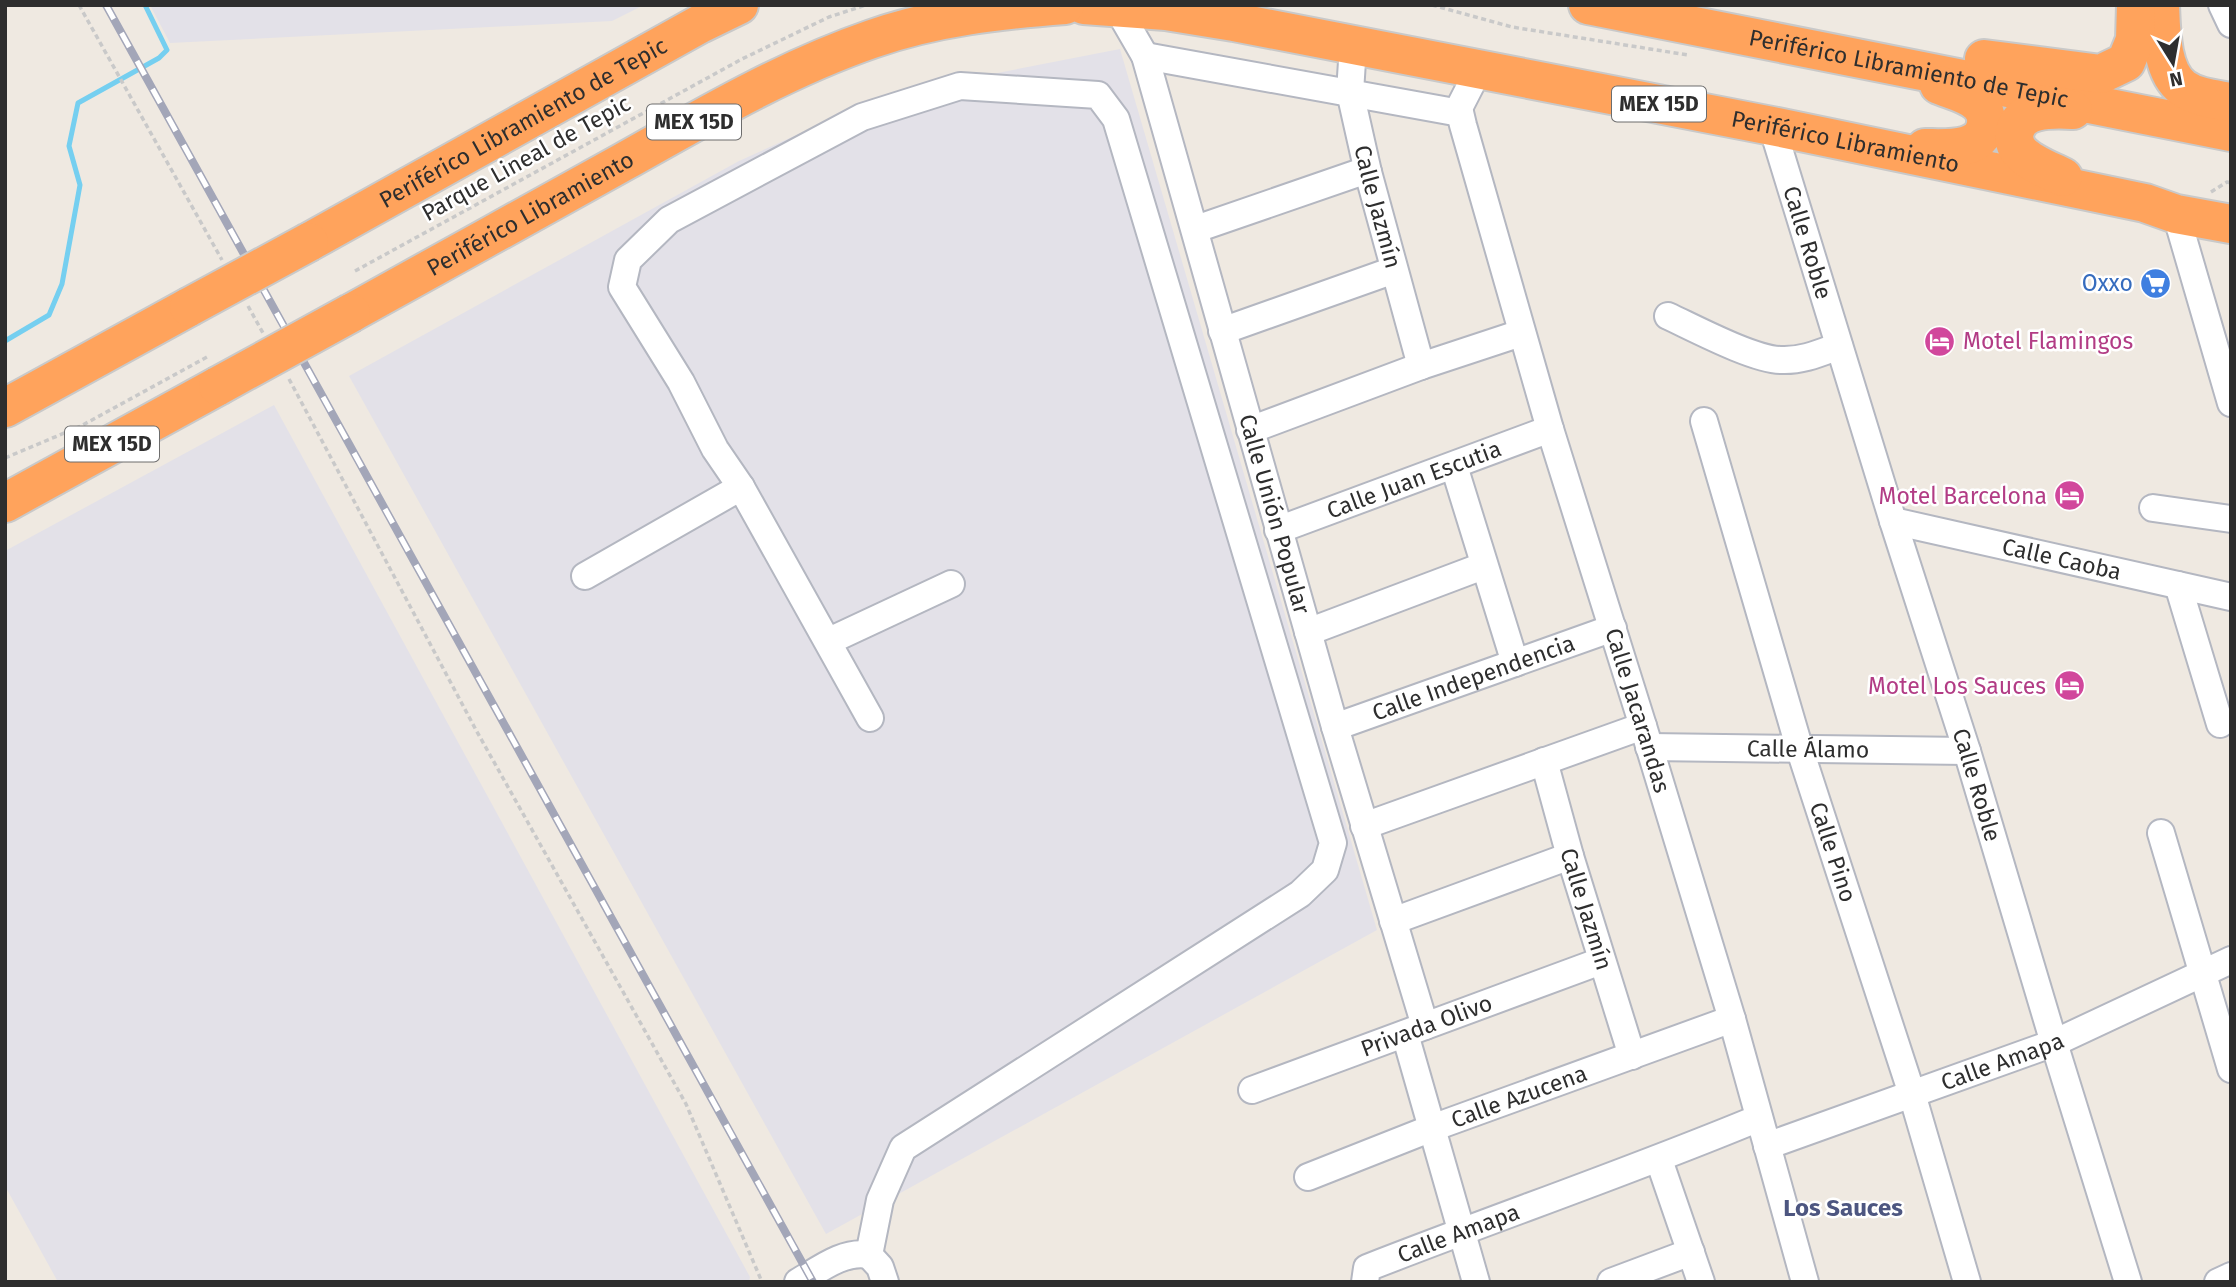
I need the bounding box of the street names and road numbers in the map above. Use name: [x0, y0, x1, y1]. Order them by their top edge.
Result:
street label: Periférico Libramiento de Tepic: [1747, 23, 2071, 114]
street label: Periférico Libramiento de Tepic: [375, 32, 673, 214]
road number: MEX 15D: [1612, 86, 1706, 122]
street label: Parque Lineal de Tepic: [417, 89, 635, 227]
road number: MEX 15D: [647, 104, 741, 140]
street label: Periférico Libramiento: [1729, 104, 1962, 178]
street label: Calle Jazmín: [1348, 142, 1408, 271]
street label: Periférico Libramiento: [421, 146, 637, 282]
street label: Calle Roble: [1777, 183, 1838, 303]
street label: Calle Unión Popular: [1233, 411, 1316, 617]
road number: MEX 15D: [65, 426, 159, 462]
street label: Calle Juan Escutia: [1323, 434, 1505, 525]
street label: Calle Caoba: [1999, 532, 2124, 586]
street label: Calle Jacarandas: [1599, 625, 1676, 796]
street label: Calle Independencia: [1368, 629, 1579, 727]
street label: Calle Roble: [1947, 725, 2007, 845]
street label: Calle Álamo: [1747, 734, 1869, 764]
street label: Calle Pino: [1804, 798, 1863, 906]
street label: Calle Jazmín: [1554, 845, 1619, 973]
street label: Privada Olivo: [1357, 988, 1496, 1063]
street label: Calle Amapa: [1937, 1026, 2068, 1096]
street label: Calle Azucena: [1447, 1059, 1591, 1134]
street label: Calle Amapa: [1393, 1198, 1523, 1269]

